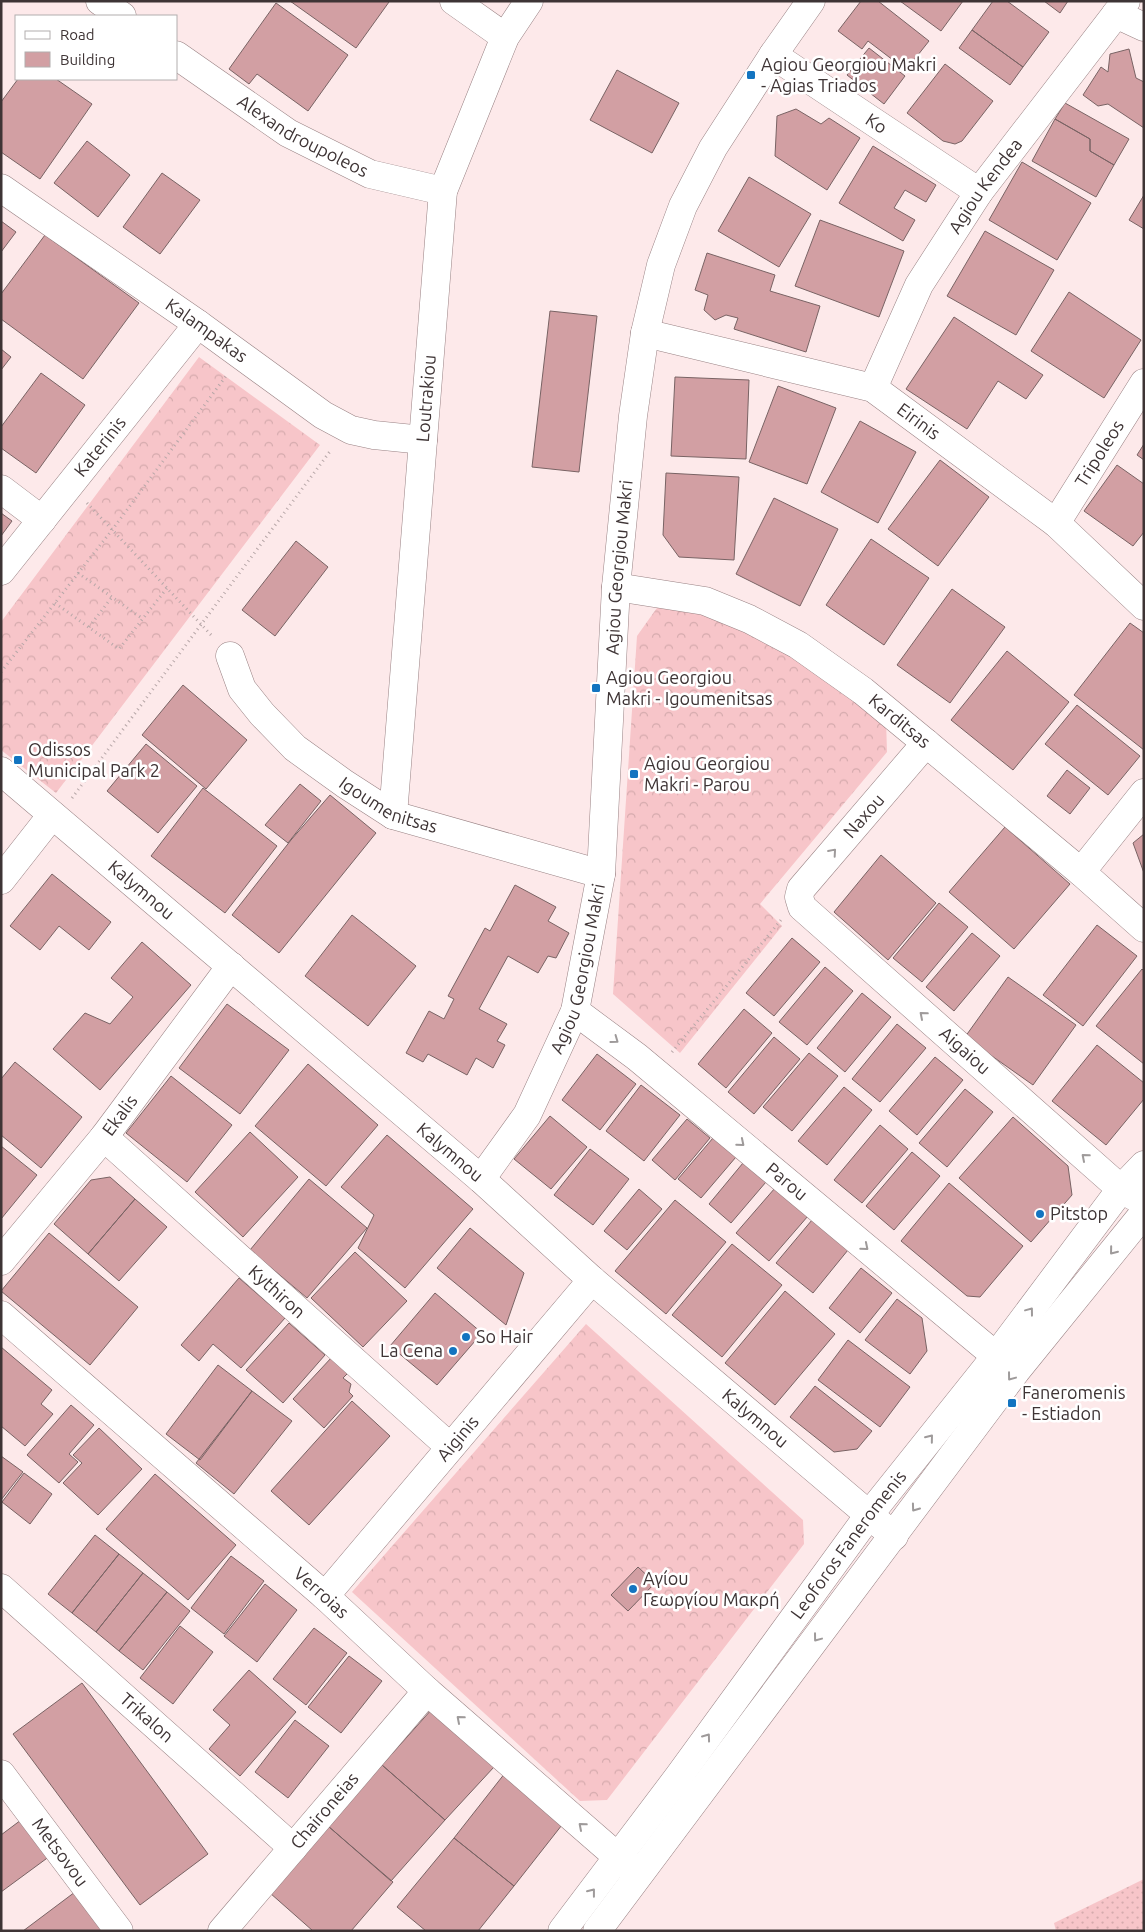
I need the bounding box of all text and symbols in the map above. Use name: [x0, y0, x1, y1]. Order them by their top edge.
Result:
legend: [15, 15, 178, 80]
text: Road: [60, 26, 95, 43]
text: Building: [60, 51, 115, 68]
place label: Agiou Georgiou Makri - Agias Triados: [761, 54, 936, 95]
marker: Agiou Georgiou Makri - Agias Triados: [745, 69, 757, 81]
street label: Alexandroupoleos: [234, 90, 372, 181]
street label: Ko: [862, 109, 891, 137]
street label: Agiou Kendea: [944, 134, 1025, 237]
street label: Kalampakas: [162, 294, 252, 366]
street label: Loutrakiou: [412, 354, 439, 443]
street label: Eirinis: [894, 398, 944, 443]
street label: Katerinis: [69, 412, 129, 480]
street label: Tripoleos: [1070, 416, 1127, 490]
street label: Agiou Georgiou Makri: [601, 479, 636, 655]
place label: Agiou Georgiou Makri - Igoumenitsas: [606, 667, 773, 708]
marker: Agiou Georgiou Makri - Igoumenitsas: [590, 682, 602, 694]
street label: Karditsas: [865, 689, 935, 752]
place label: Odissos Municipal Park 2: [28, 739, 160, 780]
place label: Agiou Georgiou Makri - Parou: [644, 753, 770, 794]
marker: Odissos Municipal Park 2: [12, 754, 24, 766]
marker: Agiou Georgiou Makri - Parou: [628, 768, 640, 780]
street label: Igoumenitsas: [336, 772, 440, 836]
street label: Naxou: [839, 789, 888, 841]
one-way arrow: [827, 849, 835, 858]
street label: Kalymnou: [105, 856, 179, 923]
street label: Agiou Georgiou Makri: [546, 882, 608, 1057]
one-way arrow: [920, 1012, 929, 1021]
street label: Aigaiou: [936, 1022, 995, 1078]
one-way arrow: [609, 1034, 619, 1043]
street label: Ekalis: [98, 1091, 141, 1139]
street label: Kalymnou: [413, 1118, 487, 1185]
one-way arrow: [735, 1137, 744, 1146]
one-way arrow: [1081, 1154, 1090, 1163]
street label: Parou: [763, 1158, 812, 1204]
place label: Pitstop: [1050, 1203, 1108, 1223]
marker: Pitstop: [1034, 1208, 1046, 1220]
one-way arrow: [860, 1241, 869, 1250]
one-way arrow: [1111, 1245, 1119, 1254]
street label: Kythiron: [245, 1261, 310, 1322]
one-way arrow: [1025, 1308, 1033, 1317]
place label: So Hair: [476, 1326, 533, 1346]
marker: So Hair: [460, 1331, 472, 1343]
place label: La Cena: [380, 1340, 443, 1360]
marker: La Cena: [447, 1345, 459, 1357]
one-way arrow: [1008, 1372, 1018, 1381]
place label: Faneromenis - Estiadon: [1022, 1382, 1126, 1423]
street label: Kalymnou: [719, 1384, 793, 1451]
marker: Faneromenis - Estiadon: [1006, 1397, 1018, 1409]
street label: Aiginis: [432, 1411, 482, 1465]
one-way arrow: [925, 1435, 934, 1444]
street label: Leoforos Faneromenis: [786, 1466, 910, 1622]
one-way arrow: [912, 1502, 921, 1512]
street label: Verroias: [290, 1563, 353, 1622]
place label: Αγίου Γεωργίου Μακρή: [643, 1568, 779, 1609]
marker: Αγίου Γεωργίου Μακρή: [627, 1583, 639, 1595]
one-way arrow: [815, 1632, 823, 1641]
street label: Trikalon: [117, 1688, 178, 1746]
one-way arrow: [456, 1716, 465, 1725]
one-way arrow: [701, 1733, 710, 1743]
street label: Chaironeias: [286, 1768, 362, 1852]
street label: Metsovou: [28, 1814, 93, 1890]
one-way arrow: [578, 1823, 587, 1832]
one-way arrow: [586, 1889, 594, 1898]

